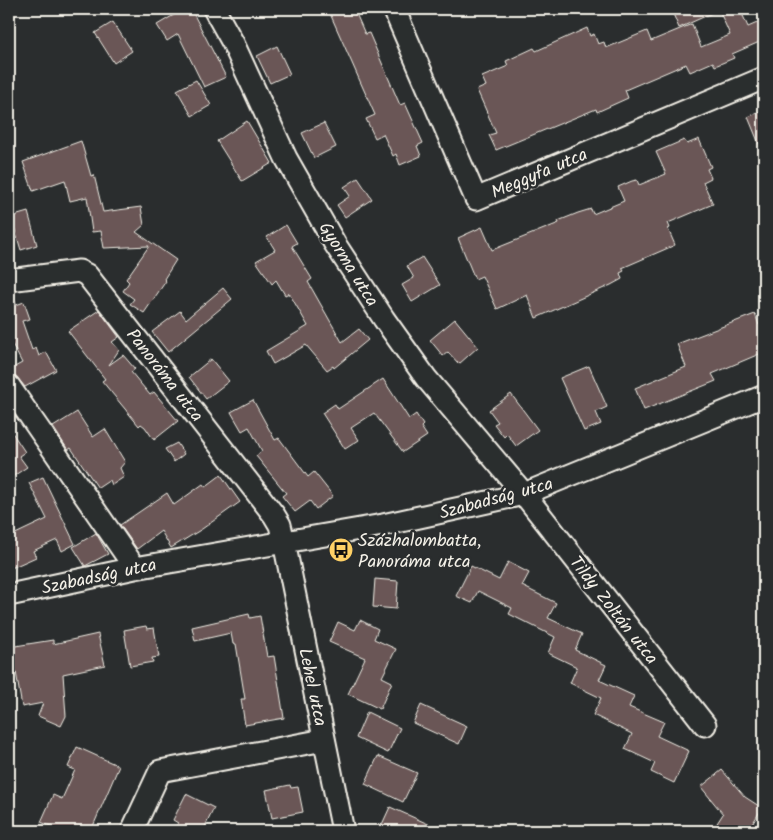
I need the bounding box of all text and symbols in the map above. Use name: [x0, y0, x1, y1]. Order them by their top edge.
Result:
street label: Meggyfa utca: [487, 141, 592, 208]
street label: Gyorma utca: [310, 217, 385, 313]
street label: Panoráma utca: [118, 323, 210, 429]
street label: Szabadság utca: [436, 470, 557, 529]
place label: Százhalombatta, Panoráma utca: [358, 527, 481, 577]
bus stop icon: Százhalombatta, Panoráma utca: [328, 537, 354, 563]
street label: Tildy Zoltán utca: [561, 550, 665, 671]
street label: Szabadság utca: [39, 551, 159, 604]
street label: Lehel utca: [289, 645, 334, 729]

